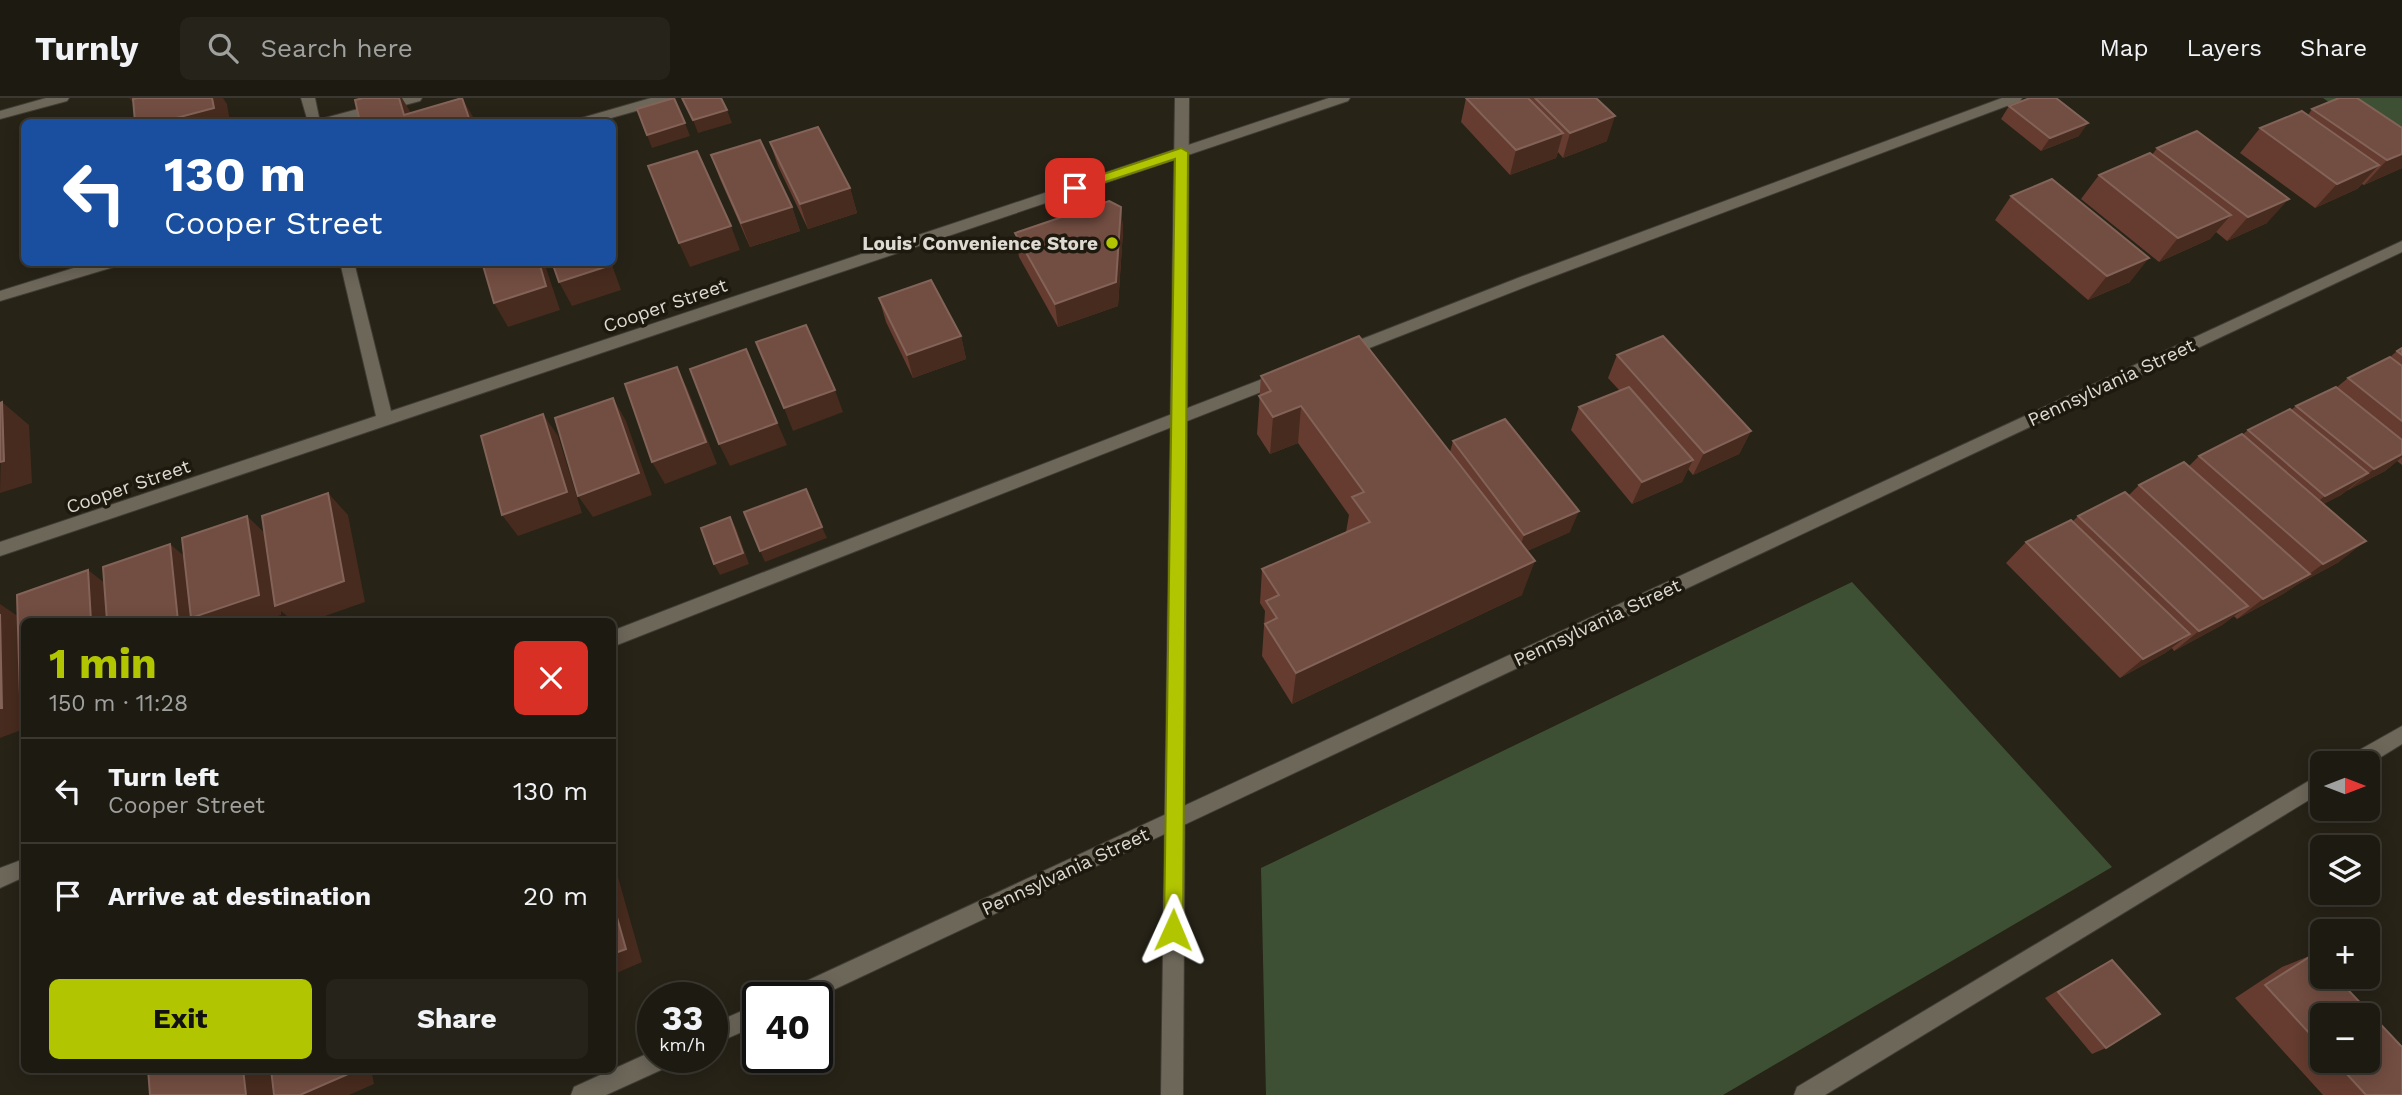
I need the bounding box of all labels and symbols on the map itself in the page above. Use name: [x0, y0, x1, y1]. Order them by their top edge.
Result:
pin: [1045, 158, 1105, 218]
place label: Louis' Convenience Store: [862, 232, 1098, 255]
marker: Louis' Convenience Store: [1104, 235, 1120, 251]
street label: Cooper Street: [600, 273, 730, 337]
street label: Pennsylvania Street: [2024, 334, 2198, 431]
street label: Cooper Street: [63, 454, 193, 518]
street label: Pennsylvania Street: [1510, 574, 1684, 671]
north arrow: [2310, 751, 2380, 821]
street label: Pennsylvania Street: [978, 823, 1152, 920]
position arrow: [1136, 893, 1210, 967]
speed limit sign: 40: [742, 982, 833, 1073]

